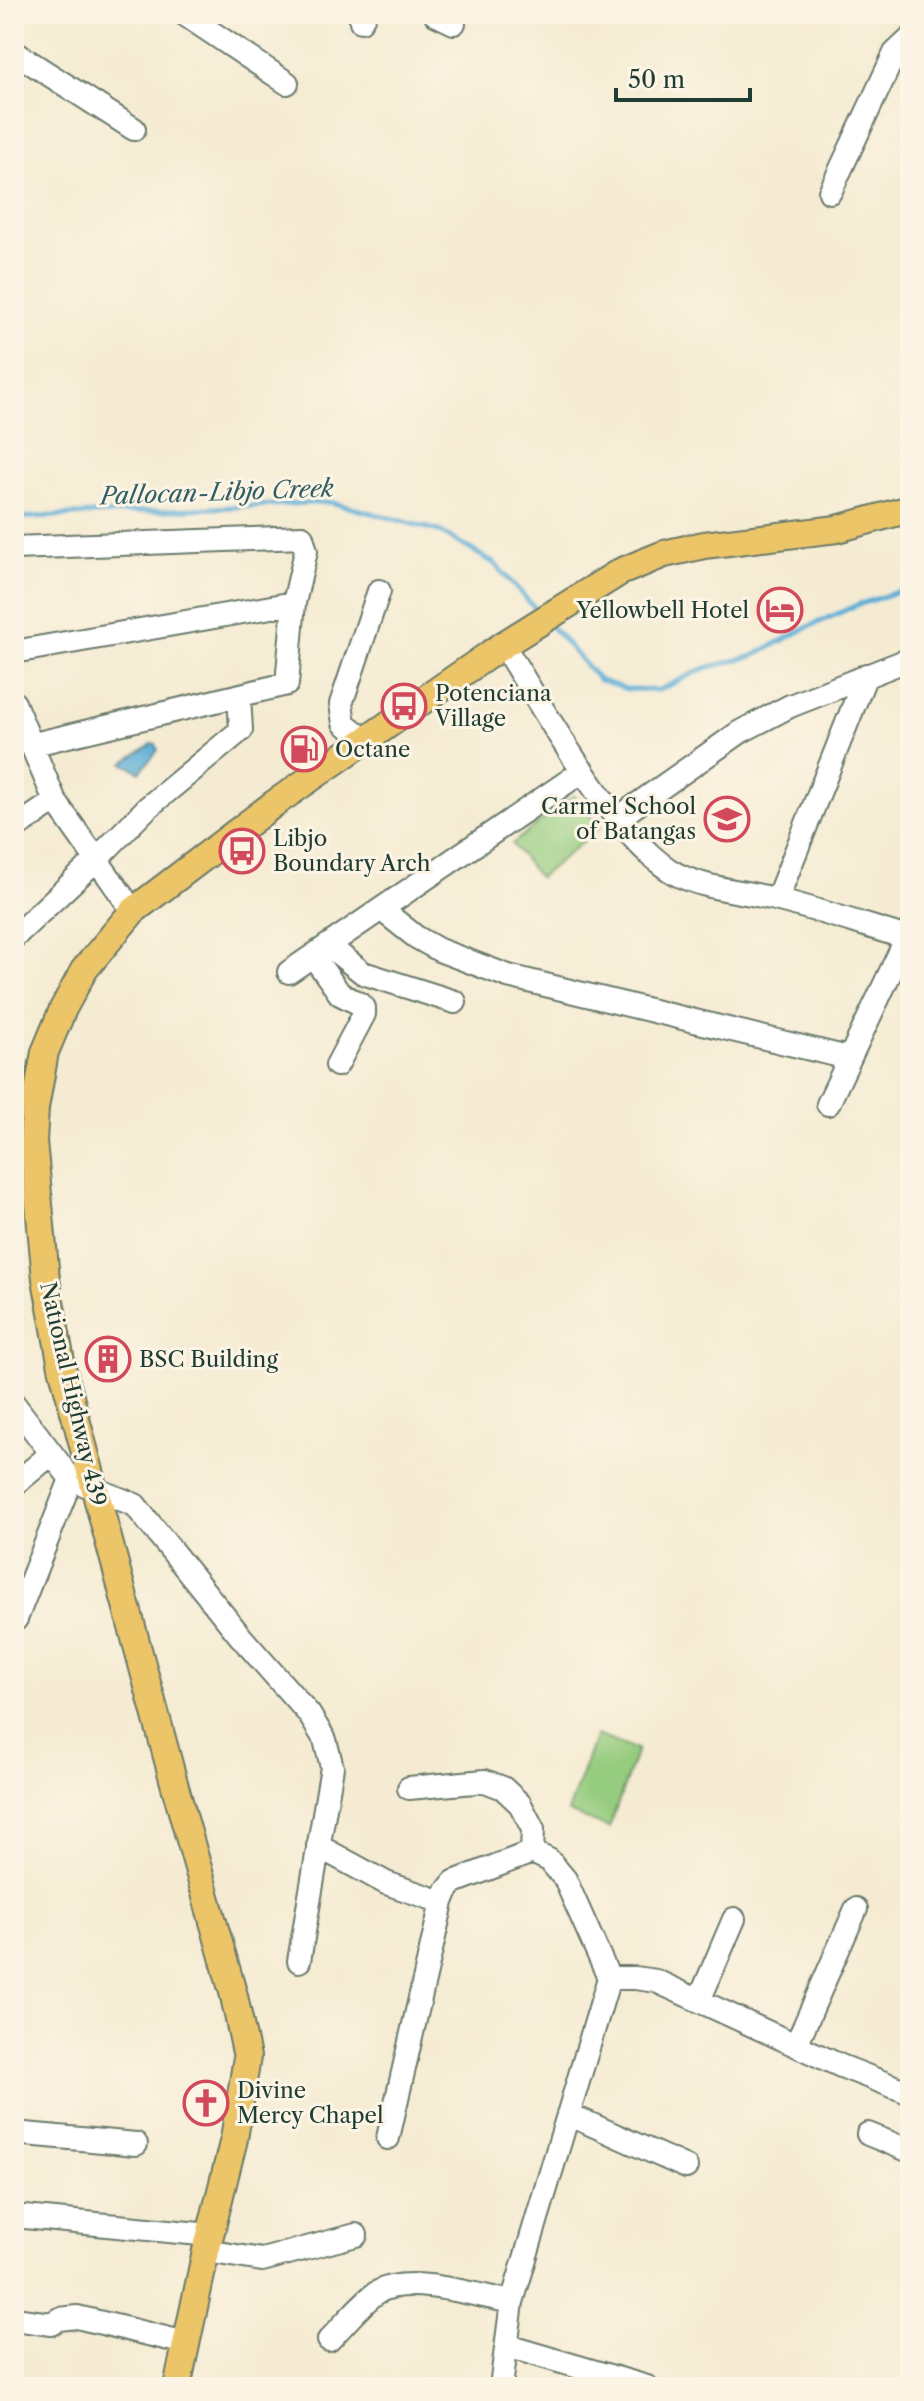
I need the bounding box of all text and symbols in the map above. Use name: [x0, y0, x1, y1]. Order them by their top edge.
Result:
scale bar: [616, 52, 750, 102]
text: 50 m: [628, 65, 685, 94]
water label: Pallocan-Libjo Creek: [98, 473, 335, 511]
hotel icon: Yellowbell Hotel: [756, 586, 804, 634]
place label: Yellowbell Hotel: [575, 597, 749, 624]
place label: Potenciana Village: [434, 680, 552, 732]
bus stop icon: Potenciana Village: [380, 682, 428, 730]
fuel station icon: Octane: [280, 725, 328, 773]
place label: Octane: [335, 736, 410, 763]
place label: Carmel School of Batangas: [541, 793, 696, 845]
school or university icon: Carmel School of Batangas: [703, 795, 751, 843]
place label: Libjo Boundary Arch: [273, 825, 431, 877]
bus stop icon: Libjo Boundary Arch: [218, 827, 266, 875]
street label: National Highway 439: [34, 1279, 112, 1509]
building icon: BSC Building: [84, 1335, 132, 1383]
place label: BSC Building: [139, 1346, 278, 1373]
place label: Divine Mercy Chapel: [237, 2077, 384, 2129]
church icon: Divine Mercy Chapel: [182, 2079, 230, 2127]

